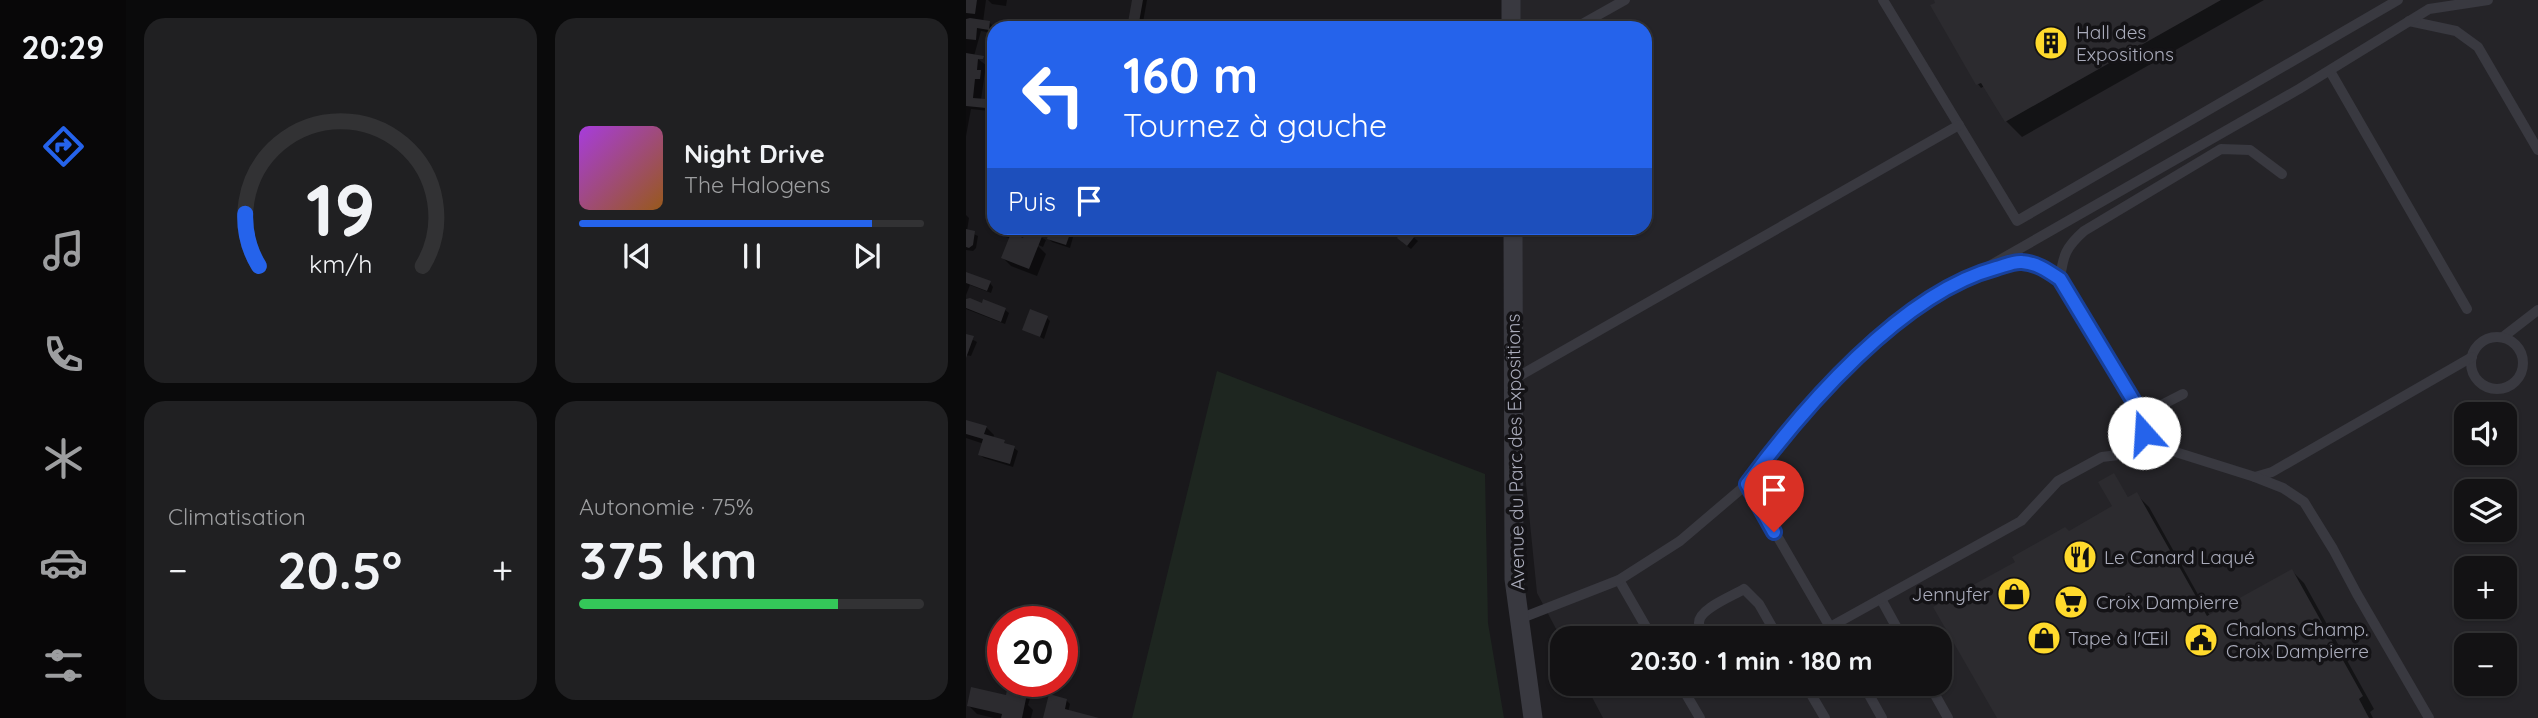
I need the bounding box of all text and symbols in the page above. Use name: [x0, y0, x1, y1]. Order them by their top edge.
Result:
place label: Hall des Expositions: [2076, 20, 2174, 66]
building icon: Hall des Expositions: [2032, 24, 2070, 62]
text: 20:29: [22, 27, 104, 67]
text: 160 m: [1123, 44, 1258, 105]
icon: left: [1008, 49, 1099, 140]
text: Tournez à gauche: [1123, 105, 1387, 145]
icon: directions: [39, 122, 88, 171]
text: Night Drive: [684, 137, 825, 170]
text: 19: [306, 164, 375, 255]
text: The Halogens: [684, 170, 831, 199]
icon: arrive: [1070, 182, 1108, 220]
text: Puis: [1008, 185, 1056, 218]
icon: music: [39, 226, 88, 275]
icon: previous: [618, 237, 656, 275]
icon: pause: [733, 237, 771, 275]
icon: next: [848, 237, 886, 275]
text: km/h: [309, 248, 372, 279]
street label: Avenue du Parc des Expositions: [1501, 313, 1529, 591]
icon: phone: [39, 330, 88, 379]
position arrow: [2107, 396, 2181, 470]
map controls: [2454, 402, 2517, 696]
button: sound: [2454, 402, 2517, 465]
icon: climate: [39, 434, 88, 483]
pin: [1744, 460, 1804, 532]
icon: arrive: [1755, 471, 1793, 509]
button: layers: [2454, 479, 2517, 542]
text: Autonomie · 75%: [579, 492, 754, 521]
text: Climatisation: [168, 502, 306, 531]
text: 375 km: [579, 527, 758, 592]
text: 20.5°: [277, 537, 402, 602]
icon: car: [39, 538, 88, 587]
restaurant icon: Le Canard Laqué: [2061, 538, 2099, 576]
place label: Le Canard Laqué: [2104, 545, 2255, 569]
text: −: [168, 546, 188, 594]
text: +: [492, 546, 513, 594]
button: +: [2454, 556, 2517, 619]
shop icon: Jennyfer: [1995, 575, 2033, 613]
place label: Jennyfer: [1912, 582, 1991, 606]
supermarket icon: Croix Dampierre: [2052, 583, 2090, 621]
place label: Croix Dampierre: [2096, 590, 2239, 614]
speed limit sign: 20: [987, 606, 1078, 697]
place label: Chalons Champ. Croix Dampierre: [2226, 617, 2369, 663]
shop icon: Tape à l'Œil: [2025, 619, 2063, 657]
public building icon: Chalons Champ. Croix Dampierre: [2182, 621, 2220, 659]
place label: Tape à l'Œil: [2068, 626, 2169, 650]
button: −: [2454, 633, 2517, 696]
icon: filters: [39, 641, 88, 690]
text: 20:30 · 1 min · 180 m: [1629, 644, 1873, 677]

